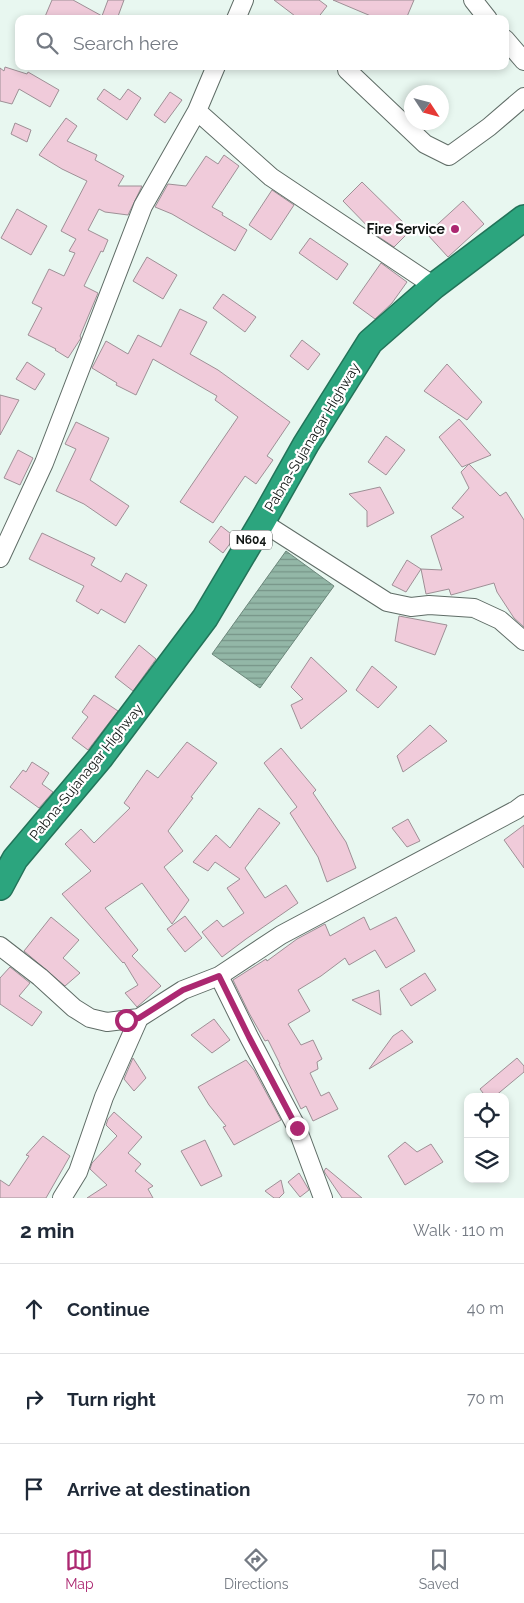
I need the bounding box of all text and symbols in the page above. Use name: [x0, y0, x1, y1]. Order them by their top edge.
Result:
search box: [15, 15, 509, 70]
icon: search: [33, 29, 61, 57]
text: Search here: [73, 32, 179, 54]
north arrow: [404, 85, 449, 130]
place label: Fire Service: [366, 221, 446, 237]
marker: Fire Service: [449, 223, 461, 235]
street label: Pabna-Sujanagar Highway: [261, 359, 363, 514]
road number: N604: [230, 530, 272, 550]
street label: Pabna-Sujanagar Highway: [26, 700, 146, 843]
route start: [115, 1009, 138, 1032]
map controls: [464, 1093, 509, 1183]
button: locate: [464, 1093, 509, 1138]
route end: [286, 1117, 309, 1140]
button: layers: [464, 1138, 509, 1183]
text: 2 min: [20, 1218, 74, 1243]
text: Walk · 110 m: [413, 1221, 504, 1240]
icon: ahead: [20, 1295, 48, 1323]
text: Continue: [67, 1298, 150, 1320]
text: 40 m: [467, 1299, 504, 1318]
icon: right: [20, 1385, 48, 1413]
text: Turn right: [67, 1388, 156, 1410]
text: 70 m: [467, 1389, 504, 1408]
icon: arrive: [20, 1475, 48, 1503]
text: Arrive at destination: [67, 1478, 251, 1500]
tab: Map: [65, 1546, 94, 1592]
tab: Directions: [224, 1546, 289, 1592]
tab: Saved: [419, 1546, 459, 1592]

